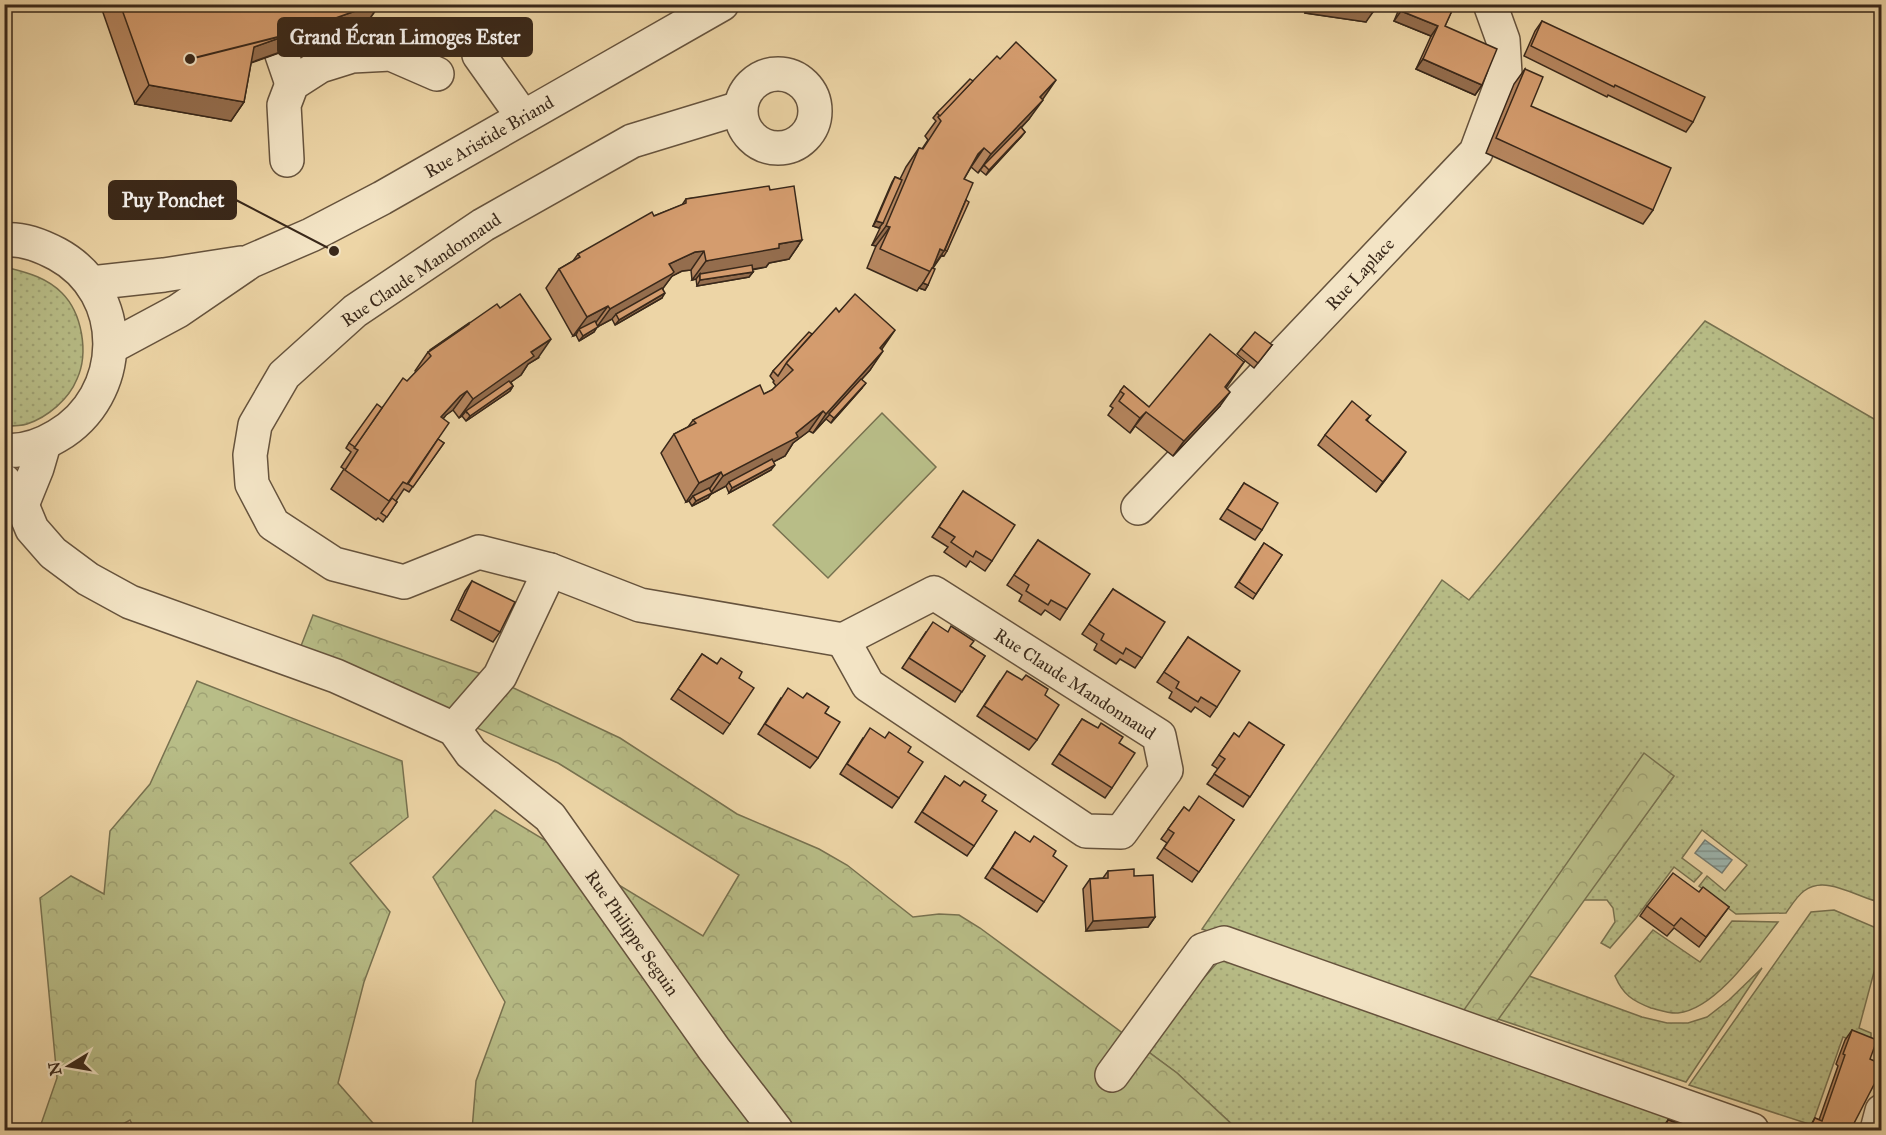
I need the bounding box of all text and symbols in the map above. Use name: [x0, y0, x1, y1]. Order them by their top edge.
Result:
callout: Grand Écran Limoges Ester: [278, 18, 532, 56]
text: Grand Écran Limoges Ester: [290, 23, 521, 50]
street label: Rue Aristide Briand: [421, 91, 557, 183]
callout: Puy Ponchet: [109, 181, 236, 219]
text: Puy Ponchet: [122, 188, 225, 213]
street label: Rue Claude Mandonnaud: [337, 208, 505, 332]
street label: Rue Laplace: [1321, 233, 1399, 315]
street label: Rue Claude Mandonnaud: [990, 624, 1160, 744]
street label: Rue Philippe Seguin: [580, 866, 684, 1001]
north arrow: [39, 1036, 99, 1096]
text: N: [44, 1060, 65, 1077]

